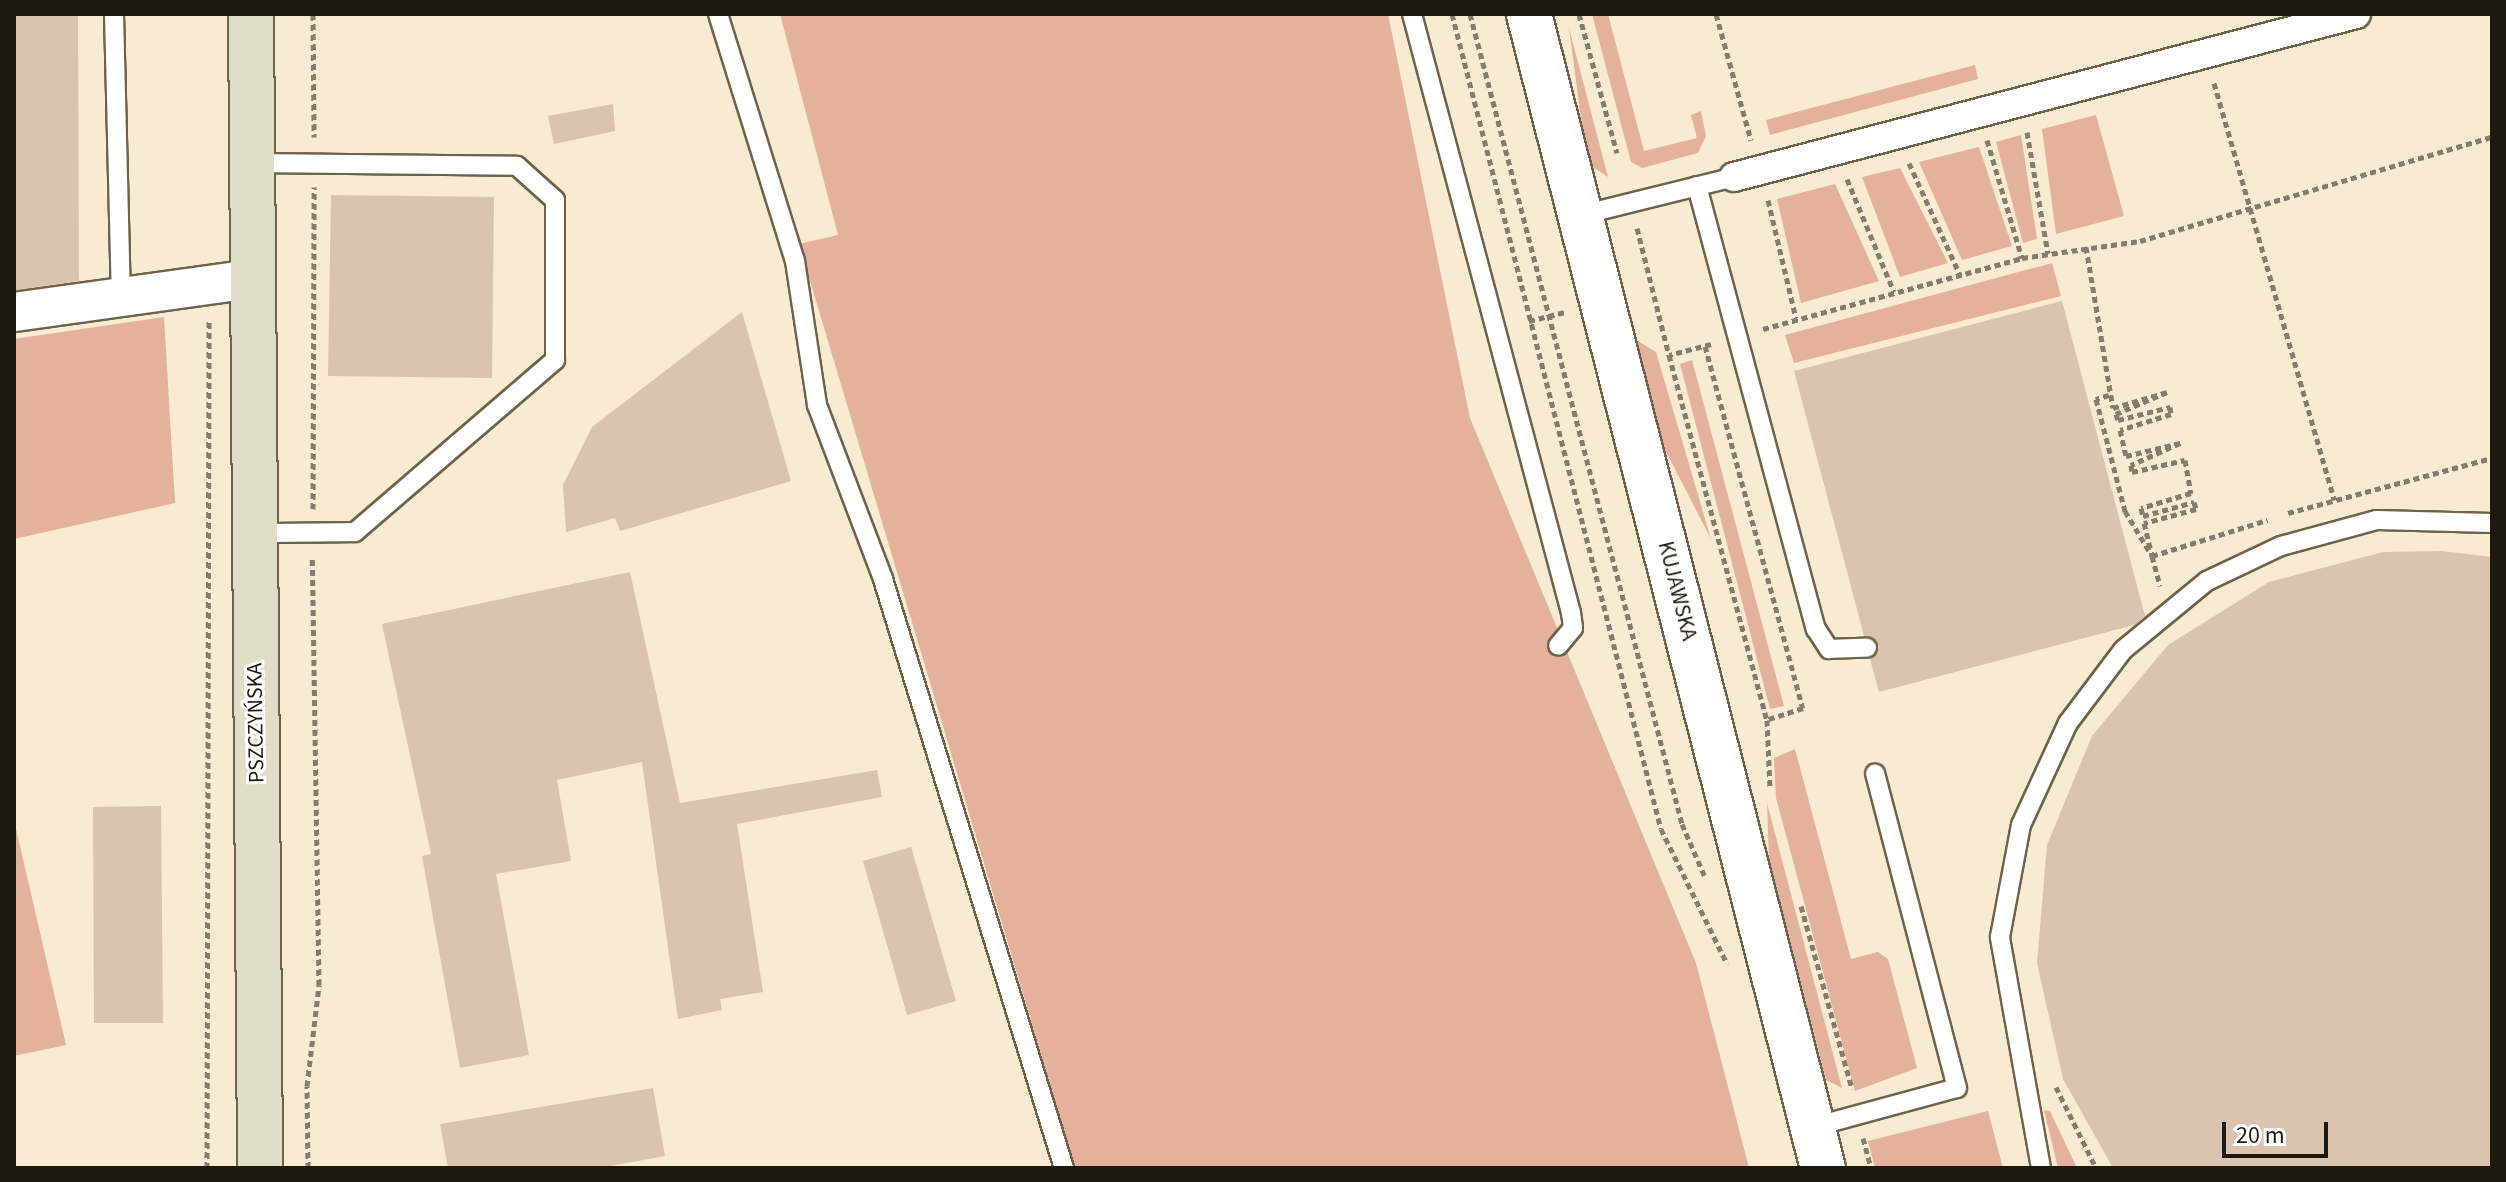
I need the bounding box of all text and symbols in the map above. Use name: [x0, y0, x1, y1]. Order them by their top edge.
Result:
street label: KUJAWSKA: [1652, 539, 1702, 643]
street label: PSZCZYŃSKA: [242, 663, 270, 783]
scale bar: [2226, 1106, 2332, 1156]
text: 20 m: [2236, 1118, 2285, 1153]

